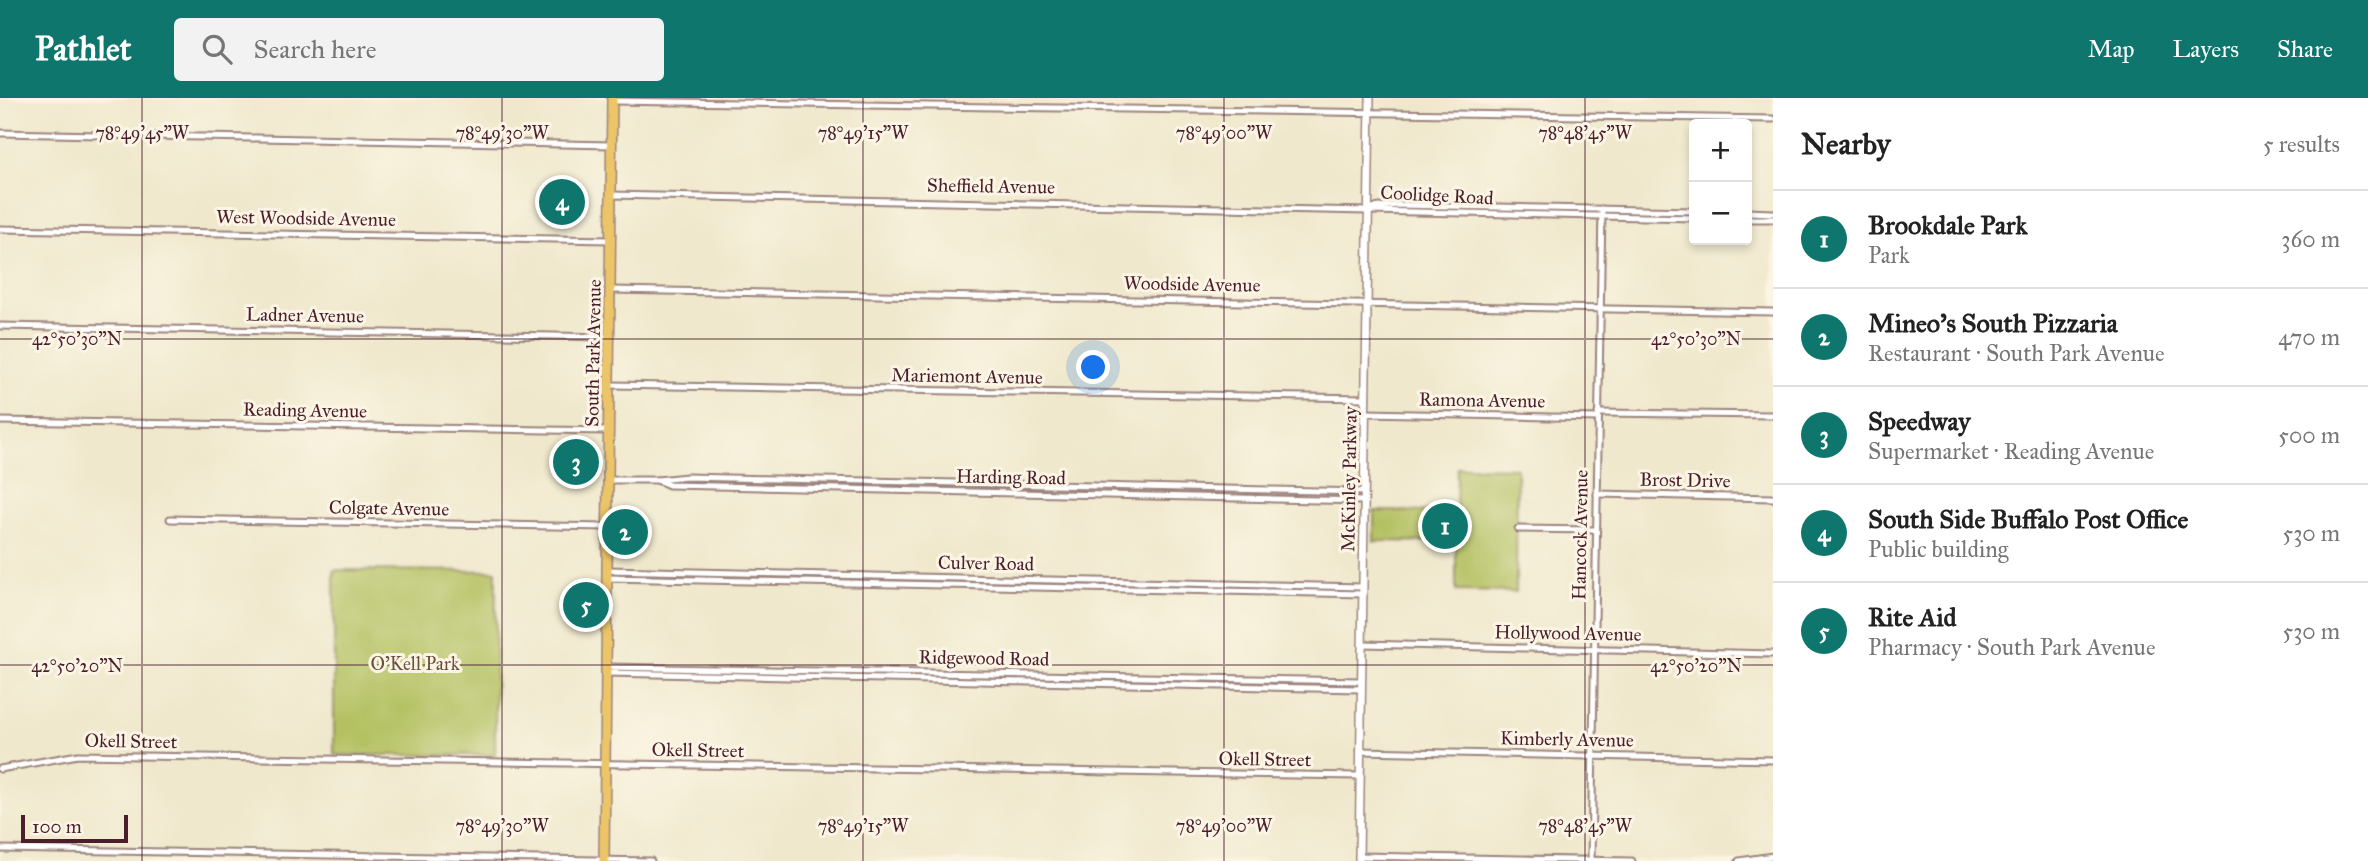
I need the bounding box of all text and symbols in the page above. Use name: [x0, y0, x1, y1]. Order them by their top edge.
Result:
search box: [174, 18, 664, 81]
text: Pathlet: [35, 29, 132, 69]
icon: search: [198, 30, 236, 68]
text: Search here: [254, 33, 377, 65]
text: Map: [2088, 34, 2135, 64]
text: Layers: [2173, 34, 2239, 64]
text: Share: [2277, 34, 2333, 64]
map controls: [1689, 119, 1752, 245]
button: +: [1689, 119, 1752, 182]
text: 78°49'45"W: [95, 122, 190, 144]
text: 78°49'30"W: [455, 122, 549, 144]
text: 78°49'15"W: [818, 122, 909, 144]
text: 78°49'00"W: [1176, 122, 1273, 144]
text: 78°48'45"W: [1538, 122, 1633, 144]
text: Nearby: [1801, 126, 1891, 162]
text: 5 results: [2263, 130, 2340, 158]
street label: Sheffield Avenue: [927, 173, 1055, 199]
pin: 4: [539, 176, 585, 228]
street label: Coolidge Road: [1380, 181, 1495, 210]
button: −: [1689, 182, 1752, 245]
street label: West Woodside Avenue: [216, 205, 396, 231]
text: Brookdale Park: [1868, 209, 2027, 241]
text: 1: [1819, 225, 1829, 253]
text: 360 m: [2281, 225, 2340, 253]
text: Park: [1868, 241, 1910, 269]
street label: Woodside Avenue: [1123, 271, 1261, 297]
street label: South Park Avenue: [580, 279, 606, 427]
street label: Ladner Avenue: [246, 302, 364, 328]
text: Mineo's South Pizzaria: [1868, 307, 2118, 339]
text: 2: [1818, 323, 1830, 351]
text: 470 m: [2278, 323, 2340, 351]
text: 42°50'30"N: [32, 328, 122, 350]
text: 42°50'30"N: [1651, 328, 1741, 350]
text: Restaurant · South Park Avenue: [1868, 339, 2165, 367]
your location: [1076, 350, 1110, 384]
street label: Mariemont Avenue: [891, 363, 1043, 389]
street label: Ramona Avenue: [1419, 387, 1546, 413]
street label: Reading Avenue: [243, 397, 367, 424]
street label: McKinley Parkway: [1336, 405, 1362, 552]
text: Speedway: [1868, 405, 1970, 437]
text: 3: [1819, 421, 1829, 449]
text: 500 m: [2278, 421, 2340, 449]
pin: 3: [553, 436, 599, 488]
text: Supermarket · Reading Avenue: [1868, 437, 2154, 465]
street label: Harding Road: [956, 465, 1067, 490]
street label: Brost Drive: [1639, 468, 1731, 492]
street label: Hancock Avenue: [1567, 469, 1593, 600]
street label: Colgate Avenue: [329, 495, 449, 522]
pin: 1: [1422, 500, 1468, 552]
text: South Side Buffalo Post Office: [1868, 503, 2188, 535]
pin: 2: [602, 506, 648, 558]
text: 4: [1818, 519, 1830, 547]
text: 530 m: [2282, 519, 2340, 547]
text: Public building: [1868, 535, 2008, 563]
street label: Culver Road: [938, 551, 1035, 575]
pin: 5: [563, 579, 609, 631]
text: Rite Aid: [1868, 601, 1957, 633]
text: 5: [1819, 617, 1829, 645]
text: 530 m: [2282, 617, 2340, 645]
street label: Hollywood Avenue: [1494, 620, 1642, 646]
text: Pharmacy · South Park Avenue: [1868, 633, 2155, 661]
street label: Ridgewood Road: [918, 645, 1050, 672]
park label: O'Kell Park: [370, 652, 460, 675]
text: 42°50'20"N: [31, 655, 123, 677]
text: 42°50'20"N: [1650, 655, 1742, 677]
street label: Kimberly Avenue: [1500, 726, 1634, 752]
street label: Okell Street: [85, 729, 178, 753]
street label: Okell Street: [652, 738, 745, 762]
street label: Okell Street: [1219, 747, 1312, 771]
scale bar: [21, 812, 128, 844]
text: 100 m: [32, 815, 82, 838]
text: 78°49'30"W: [455, 815, 549, 837]
text: 78°49'15"W: [818, 815, 909, 837]
text: 78°49'00"W: [1176, 815, 1273, 837]
text: 78°48'45"W: [1538, 815, 1633, 837]

